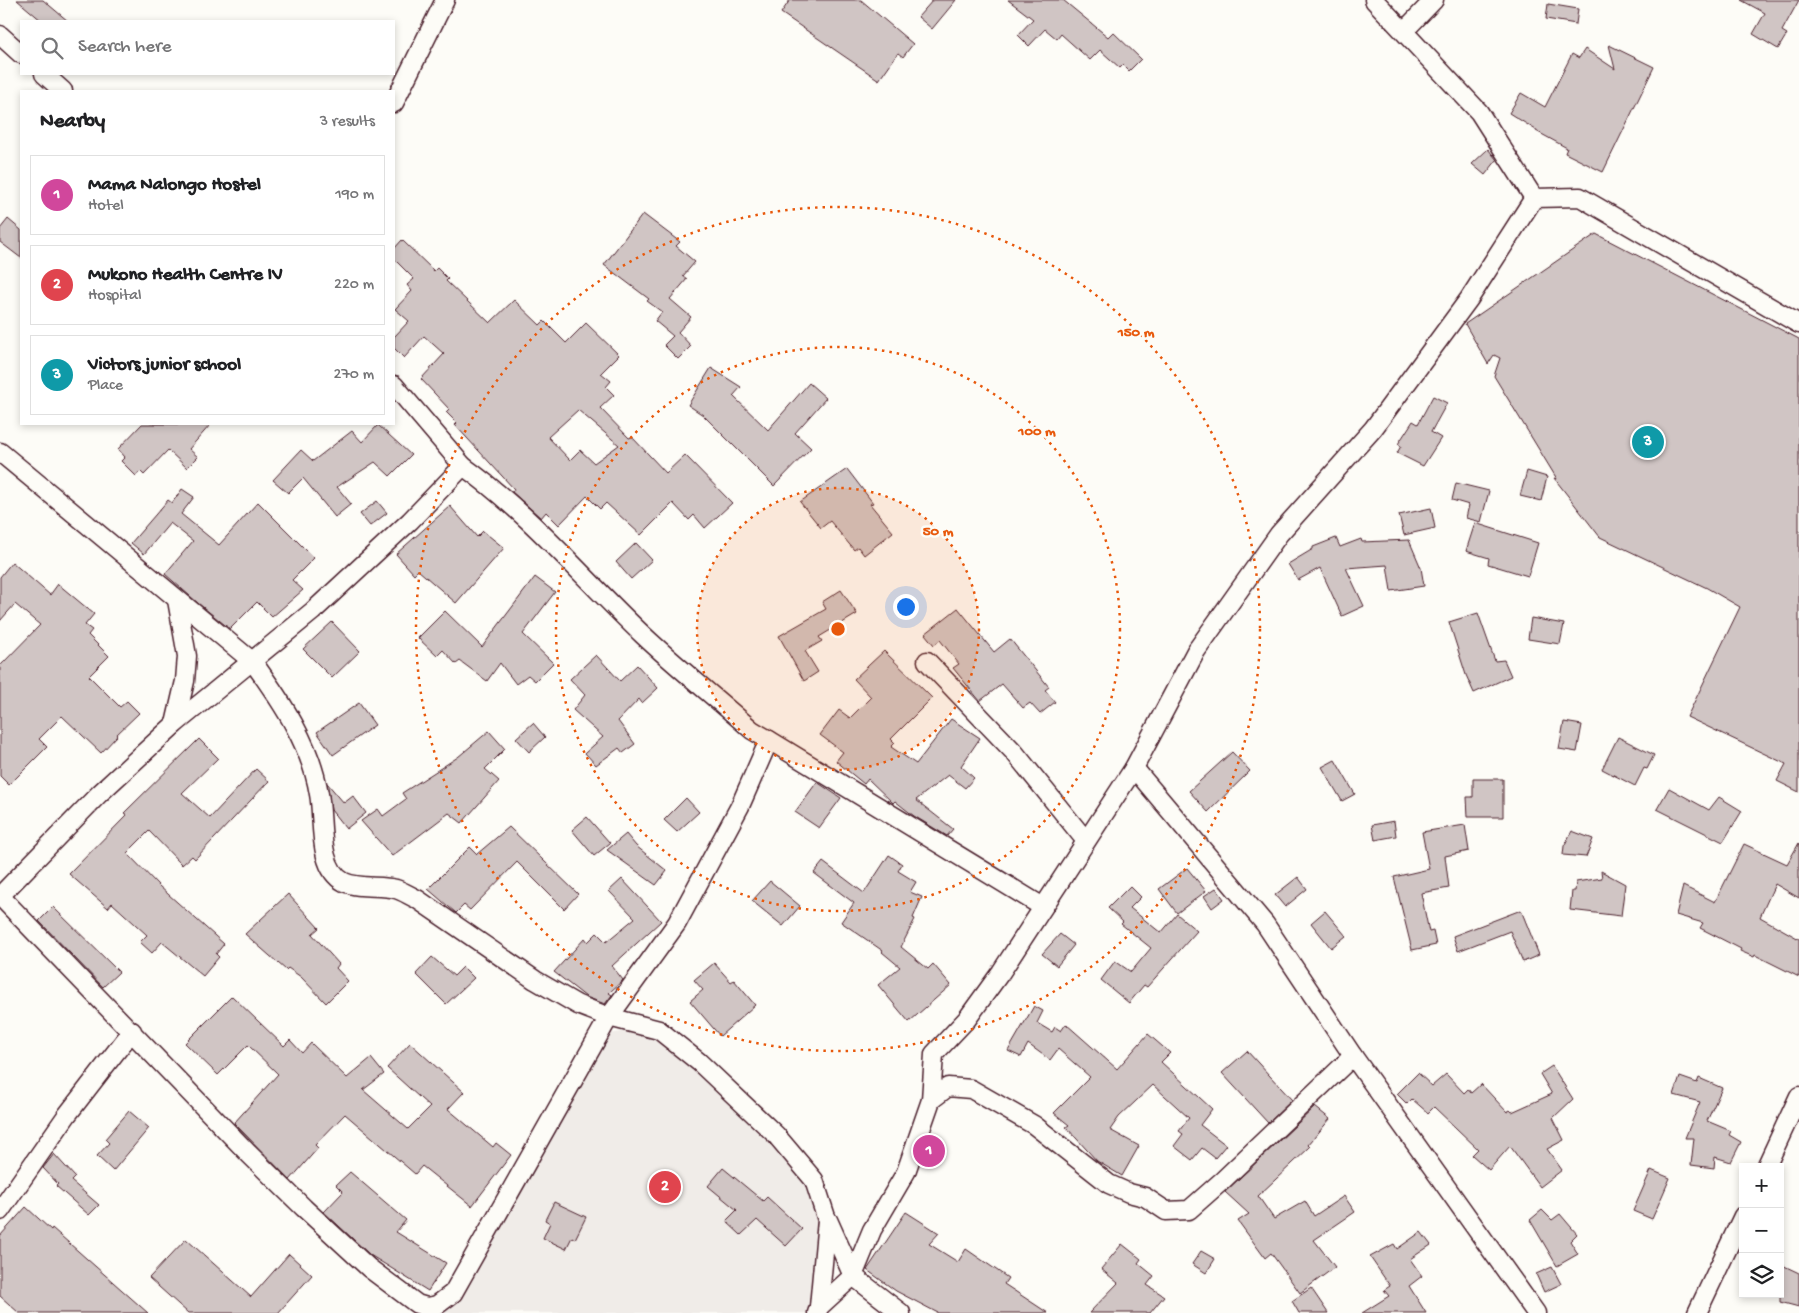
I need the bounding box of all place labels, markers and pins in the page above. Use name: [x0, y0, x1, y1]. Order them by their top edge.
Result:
pin: 3: [1632, 423, 1664, 461]
centre of rings: [829, 620, 847, 638]
pin: 1: [913, 1132, 945, 1170]
pin: 2: [649, 1168, 681, 1206]

